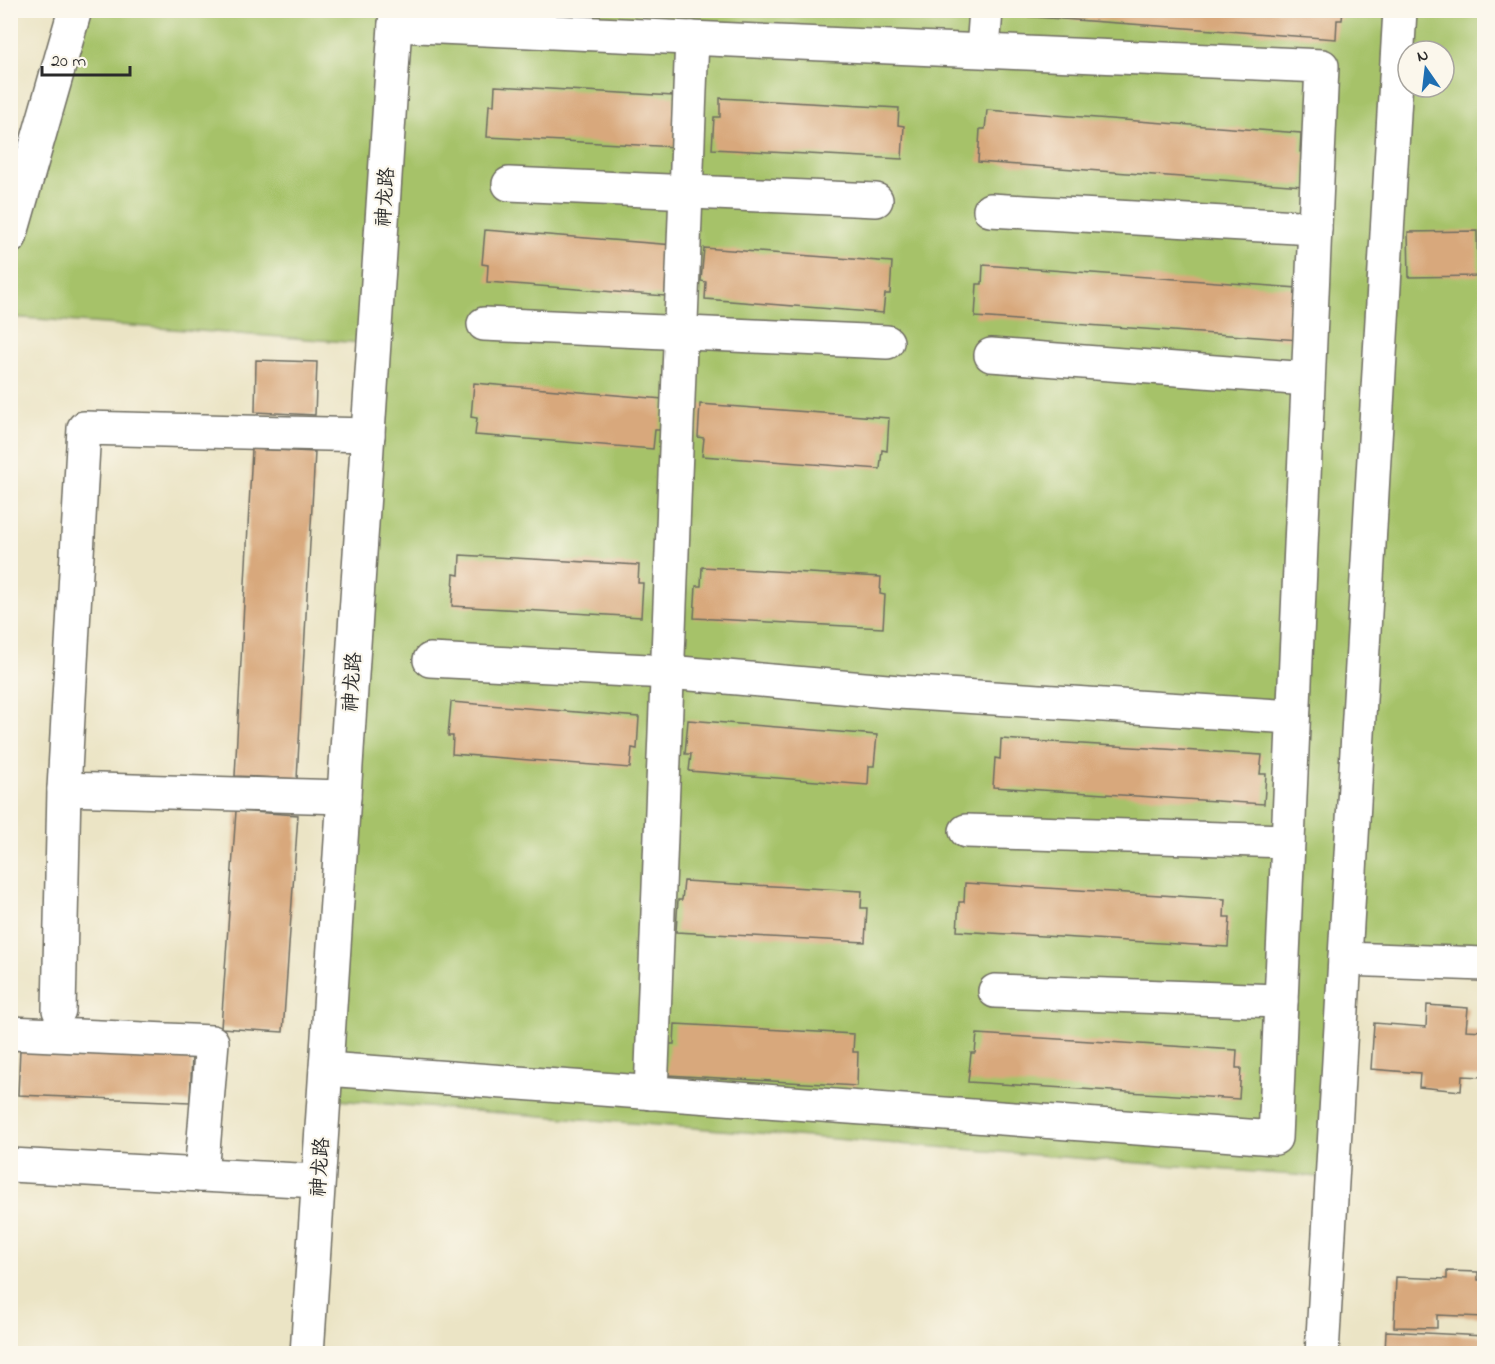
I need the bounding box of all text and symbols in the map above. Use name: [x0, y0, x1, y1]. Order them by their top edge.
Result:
scale bar: [42, 39, 130, 77]
north arrow: [1396, 39, 1456, 99]
text: N: [1415, 43, 1431, 69]
text: 20 m: [51, 49, 86, 75]
street label: 神龙路: [370, 165, 403, 228]
street label: 神龙路: [337, 650, 370, 713]
street label: 神龙路: [305, 1135, 338, 1198]

